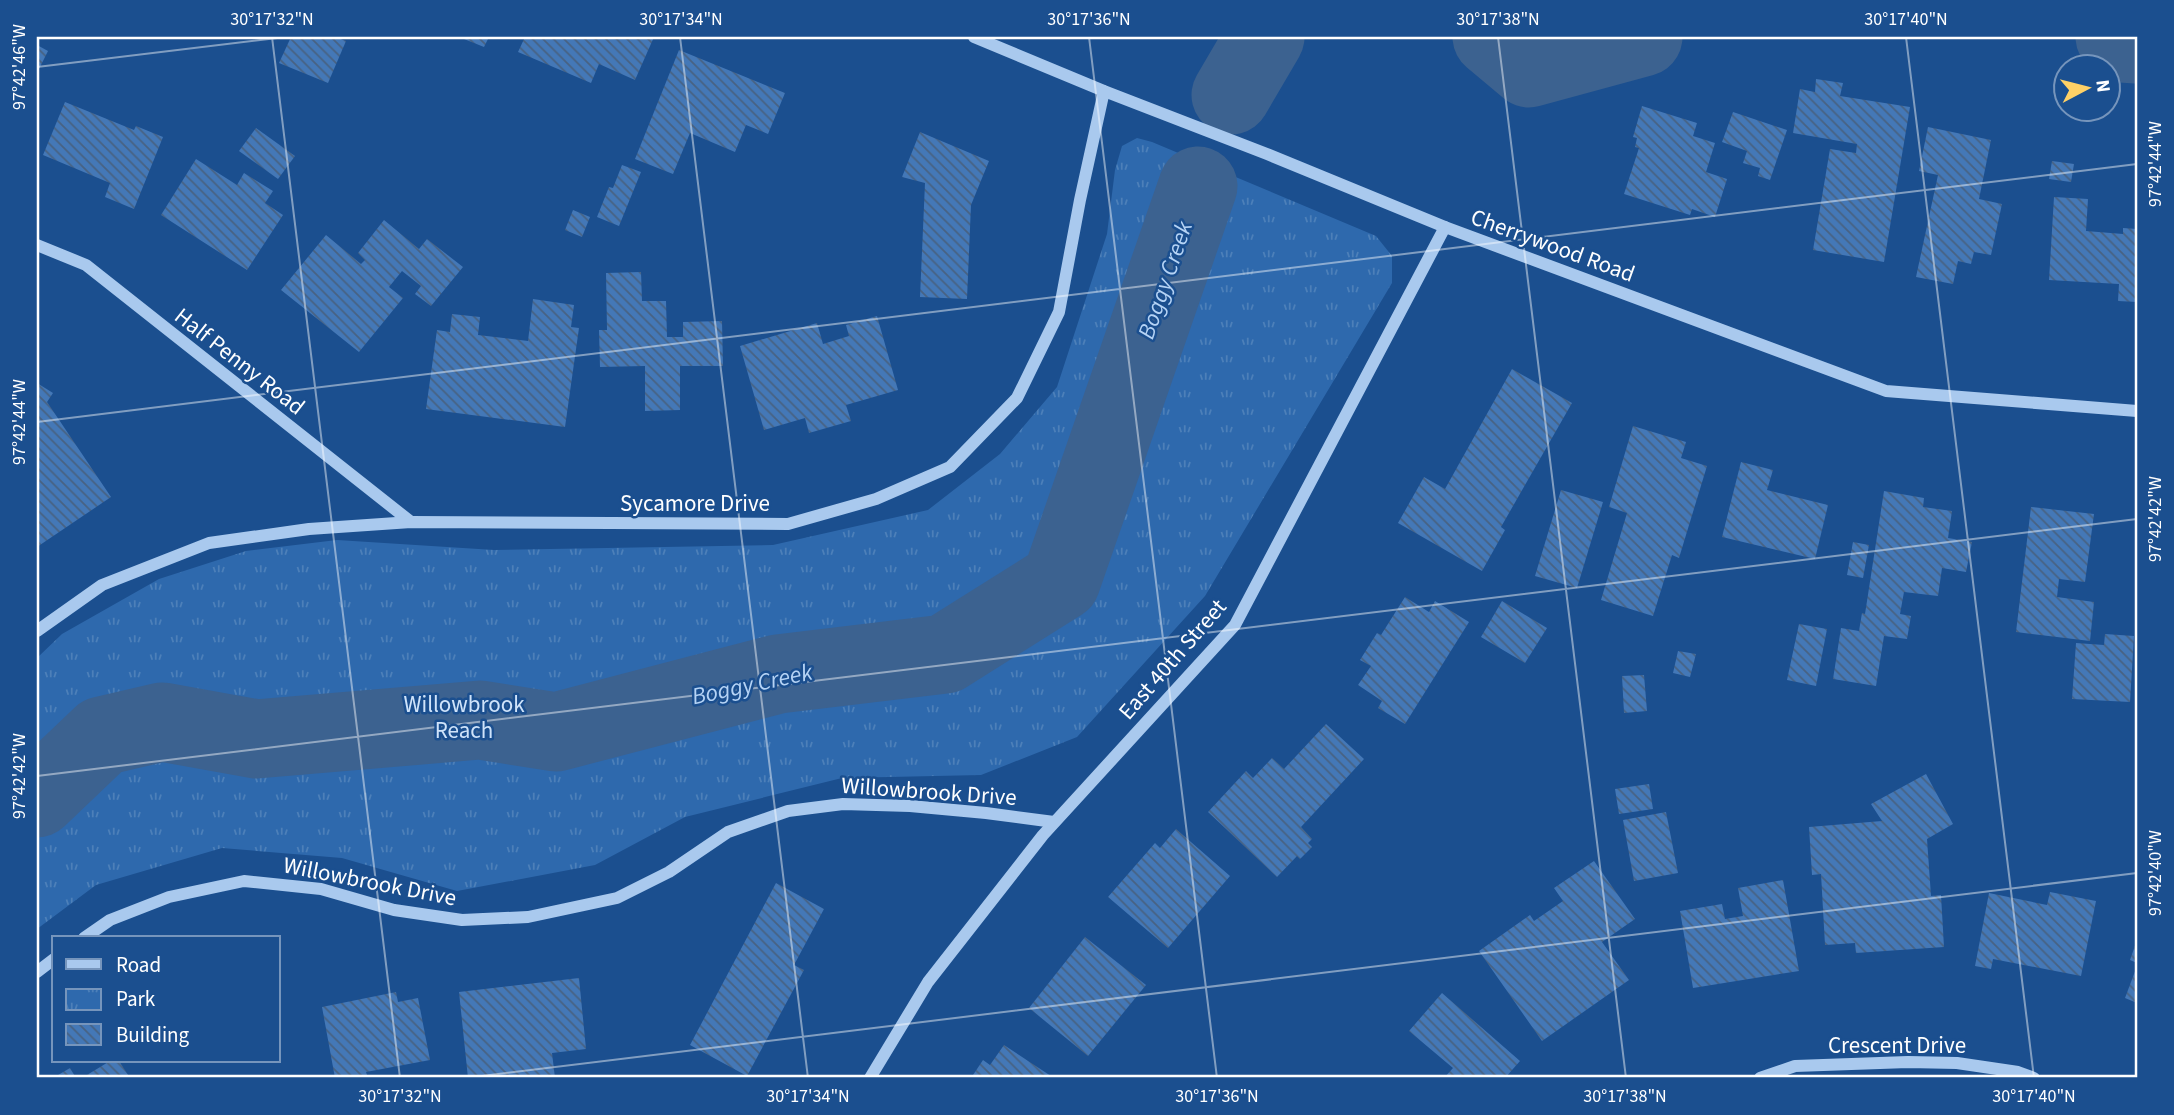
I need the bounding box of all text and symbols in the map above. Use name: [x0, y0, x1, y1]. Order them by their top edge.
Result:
text: 30°17'32"N: [230, 7, 314, 32]
text: 30°17'34"N: [639, 7, 723, 32]
text: 30°17'36"N: [1047, 7, 1131, 32]
text: 30°17'38"N: [1456, 7, 1540, 32]
text: 30°17'40"N: [1864, 7, 1948, 32]
text: 97°42'46"W: [7, 24, 32, 110]
north arrow: [2052, 52, 2122, 122]
text: N: [2088, 78, 2117, 94]
text: 97°42'44"W: [2143, 121, 2168, 207]
street label: Cherrywood Road: [1466, 200, 1639, 290]
water label: Boggy Creek: [1129, 216, 1202, 344]
street label: Half Penny Road: [167, 300, 312, 423]
text: 97°42'44"W: [7, 379, 32, 465]
text: 97°42'42"W: [2143, 476, 2168, 562]
street label: Sycamore Drive: [620, 487, 770, 520]
street label: East 40th Street: [1111, 591, 1234, 727]
water label: Boggy Creek: [688, 655, 816, 714]
park label: Willowbrook Reach: [403, 688, 525, 747]
text: 97°42'42"W: [7, 733, 32, 819]
street label: Willowbrook Drive: [840, 769, 1018, 814]
text: 97°42'40"W: [2143, 830, 2168, 916]
street label: Willowbrook Drive: [281, 849, 459, 914]
legend: [52, 936, 280, 1062]
text: Road: [116, 950, 161, 980]
text: Park: [116, 984, 156, 1014]
text: Building: [116, 1020, 190, 1050]
street label: Crescent Drive: [1828, 1029, 1966, 1062]
text: 30°17'32"N: [358, 1084, 442, 1109]
text: 30°17'34"N: [766, 1084, 850, 1109]
text: 30°17'36"N: [1175, 1084, 1259, 1109]
text: 30°17'38"N: [1583, 1084, 1667, 1109]
text: 30°17'40"N: [1992, 1084, 2076, 1109]

